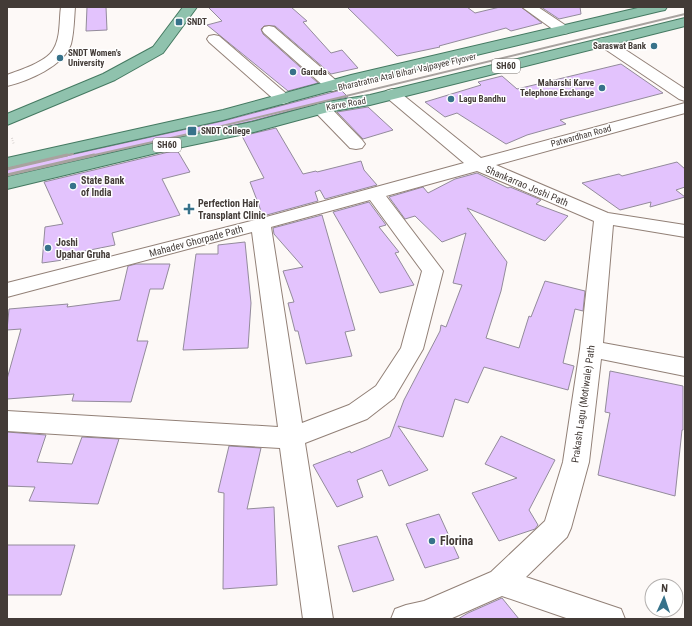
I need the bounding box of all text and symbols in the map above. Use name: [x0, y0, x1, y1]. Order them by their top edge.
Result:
marker: SNDT: [174, 17, 184, 27]
place label: SNDT: [187, 17, 207, 27]
place label: Saraswat Bank: [593, 41, 647, 51]
marker: Saraswat Bank: [649, 41, 659, 51]
place label: SNDT Women's University: [68, 48, 121, 68]
street label: Bharatratna Atal Bihari Vajpayee Flyover: [337, 51, 477, 93]
marker: SNDT Women's University: [55, 53, 65, 63]
road number: SH60: [492, 59, 520, 73]
marker: Garuda: [288, 67, 298, 77]
place label: Garuda: [301, 67, 327, 77]
place label: Maharshi Karve Telephone Exchange: [520, 78, 595, 98]
marker: Maharshi Karve Telephone Exchange: [597, 83, 607, 93]
marker: Lagu Bandhu: [446, 94, 456, 104]
place label: Lagu Bandhu: [459, 94, 506, 104]
street label: Karve Road: [325, 96, 367, 112]
street label: Patwardhan Road: [550, 123, 612, 149]
marker: SNDT College: [186, 125, 198, 137]
place label: SNDT College: [201, 126, 251, 136]
road number: SH60: [153, 138, 181, 152]
street label: Shankarrao Joshi Path: [484, 164, 570, 208]
place label: State Bank of India: [81, 175, 125, 198]
marker: State Bank of India: [68, 181, 78, 191]
place label: Perfection Hair Transplant Clinic: [198, 198, 266, 221]
marker: Perfection Hair Transplant Clinic: [183, 203, 195, 215]
street label: Mahadev Ghorpade Path: [148, 223, 244, 259]
place label: Joshi Upahar Gruha: [56, 237, 111, 260]
marker: Joshi Upahar Gruha: [43, 243, 53, 253]
street label: Prakash Lagu (Motiwale) Path: [569, 344, 598, 464]
place label: Florina: [440, 534, 474, 548]
marker: Florina: [427, 536, 437, 546]
north arrow: [644, 578, 684, 618]
text: N: [661, 582, 668, 595]

